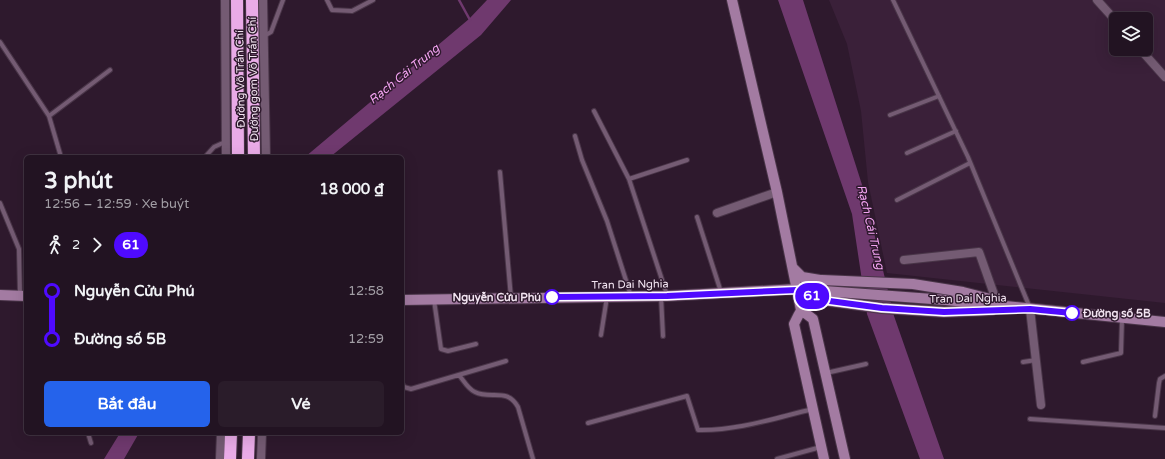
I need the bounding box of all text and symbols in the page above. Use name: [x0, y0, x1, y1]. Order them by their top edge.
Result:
map controls: [1109, 12, 1153, 56]
button: layers: [1109, 12, 1153, 56]
street label: Đường gom Võ Trần Chí: [246, 16, 261, 141]
street label: Đường Võ Trần Chí: [233, 30, 248, 128]
water label: Rạch Cái Trung: [366, 40, 443, 107]
text: 3 phút: [44, 168, 113, 194]
text: 18 000 ₫: [319, 180, 384, 198]
water label: Rạch Cái Trung: [854, 183, 888, 272]
text: 12:56 – 12:59 · Xe buýt: [44, 196, 189, 212]
icon: walk: [44, 234, 66, 256]
icon: forward: [86, 234, 108, 256]
text: 61: [122, 236, 140, 253]
text: 2: [72, 237, 80, 253]
street label: Tran Dai Nghia: [591, 277, 669, 292]
text: Nguyễn Cửu Phú: [74, 282, 195, 300]
text: 12:58: [348, 283, 384, 299]
line badge: 61: [794, 283, 830, 309]
text: 61: [803, 287, 821, 304]
marker: Nguyễn Cửu Phú: [544, 289, 560, 305]
place label: Nguyễn Cửu Phú: [452, 291, 541, 305]
street label: Tran Dai Nghia: [929, 291, 1007, 306]
marker: Đường số 5B: [1064, 305, 1080, 321]
place label: Đường số 5B: [1082, 307, 1151, 321]
text: Đường số 5B: [74, 330, 166, 348]
text: 12:59: [348, 331, 384, 347]
button: Bắt đầu: [44, 381, 210, 427]
button: Vé: [218, 381, 384, 427]

